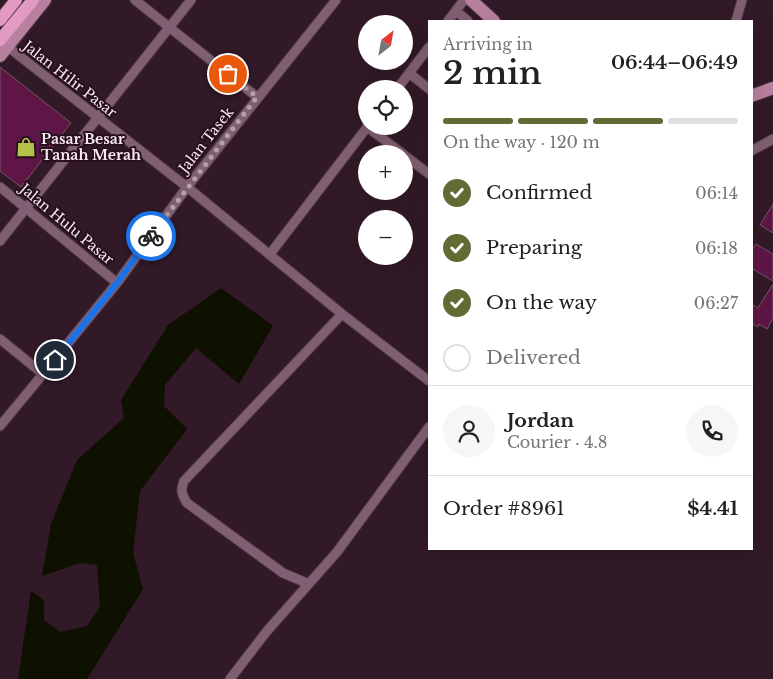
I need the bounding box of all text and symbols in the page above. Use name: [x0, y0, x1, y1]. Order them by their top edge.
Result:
north arrow: [358, 15, 412, 70]
map controls: [358, 15, 413, 265]
text: Arriving in: [443, 34, 533, 54]
street label: Jalan Hilir Pasar: [18, 36, 121, 121]
text: 06:44–06:49: [611, 51, 738, 74]
pin: [207, 53, 249, 95]
text: 2 min: [443, 53, 542, 93]
icon: bag: [214, 60, 242, 88]
button: locate: [358, 80, 413, 135]
street label: Jalan Tasek: [173, 103, 238, 178]
place label: Pasar Besar Tanah Merah: [41, 130, 141, 164]
text: On the way · 120 m: [443, 132, 600, 152]
shop icon: Pasar Besar Tanah Merah: [15, 136, 37, 158]
button: +: [358, 145, 413, 200]
street label: Jalan Hulu Pasar: [15, 178, 118, 269]
icon: check: [443, 179, 471, 207]
text: Confirmed: [486, 181, 592, 204]
text: 06:14: [695, 183, 738, 203]
button: −: [358, 210, 413, 265]
courier: [126, 211, 176, 261]
icon: bike: [137, 222, 165, 250]
icon: check: [443, 234, 471, 262]
text: Preparing: [486, 236, 582, 259]
text: 06:18: [695, 238, 738, 258]
icon: check: [443, 289, 471, 317]
text: On the way: [486, 291, 597, 314]
text: 06:27: [694, 293, 738, 313]
pin: [34, 339, 76, 381]
icon: home: [41, 346, 69, 374]
text: Delivered: [486, 346, 581, 369]
button: person: [443, 405, 495, 457]
button: phone: [686, 405, 738, 457]
text: Jordan: [507, 409, 574, 432]
text: Courier · 4.8: [507, 432, 608, 452]
text: Order #8961: [443, 497, 565, 520]
text: $4.41: [687, 497, 738, 520]

